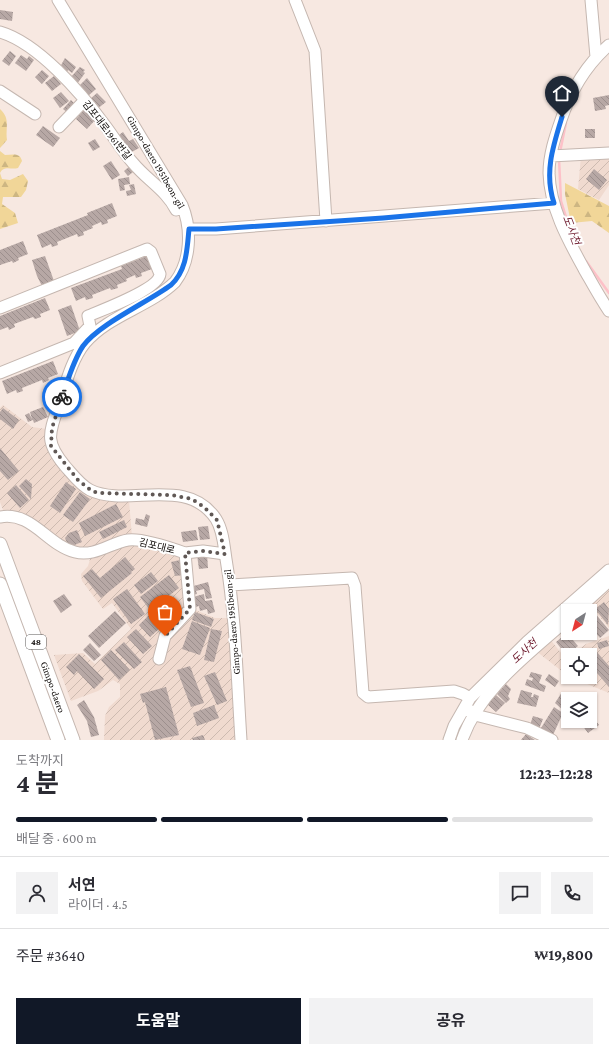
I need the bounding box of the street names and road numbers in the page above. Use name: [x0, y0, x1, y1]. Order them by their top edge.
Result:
street label: 김포대로1961번길: [81, 98, 133, 162]
street label: Gimpo-daero 1951beon-gil: [125, 114, 187, 211]
street label: 김포대로: [138, 536, 176, 556]
street label: Gimpo-daero 1951beon-gil: [222, 569, 242, 675]
road number: 48: [26, 635, 46, 649]
street label: Gimpo-daero: [39, 660, 67, 714]

